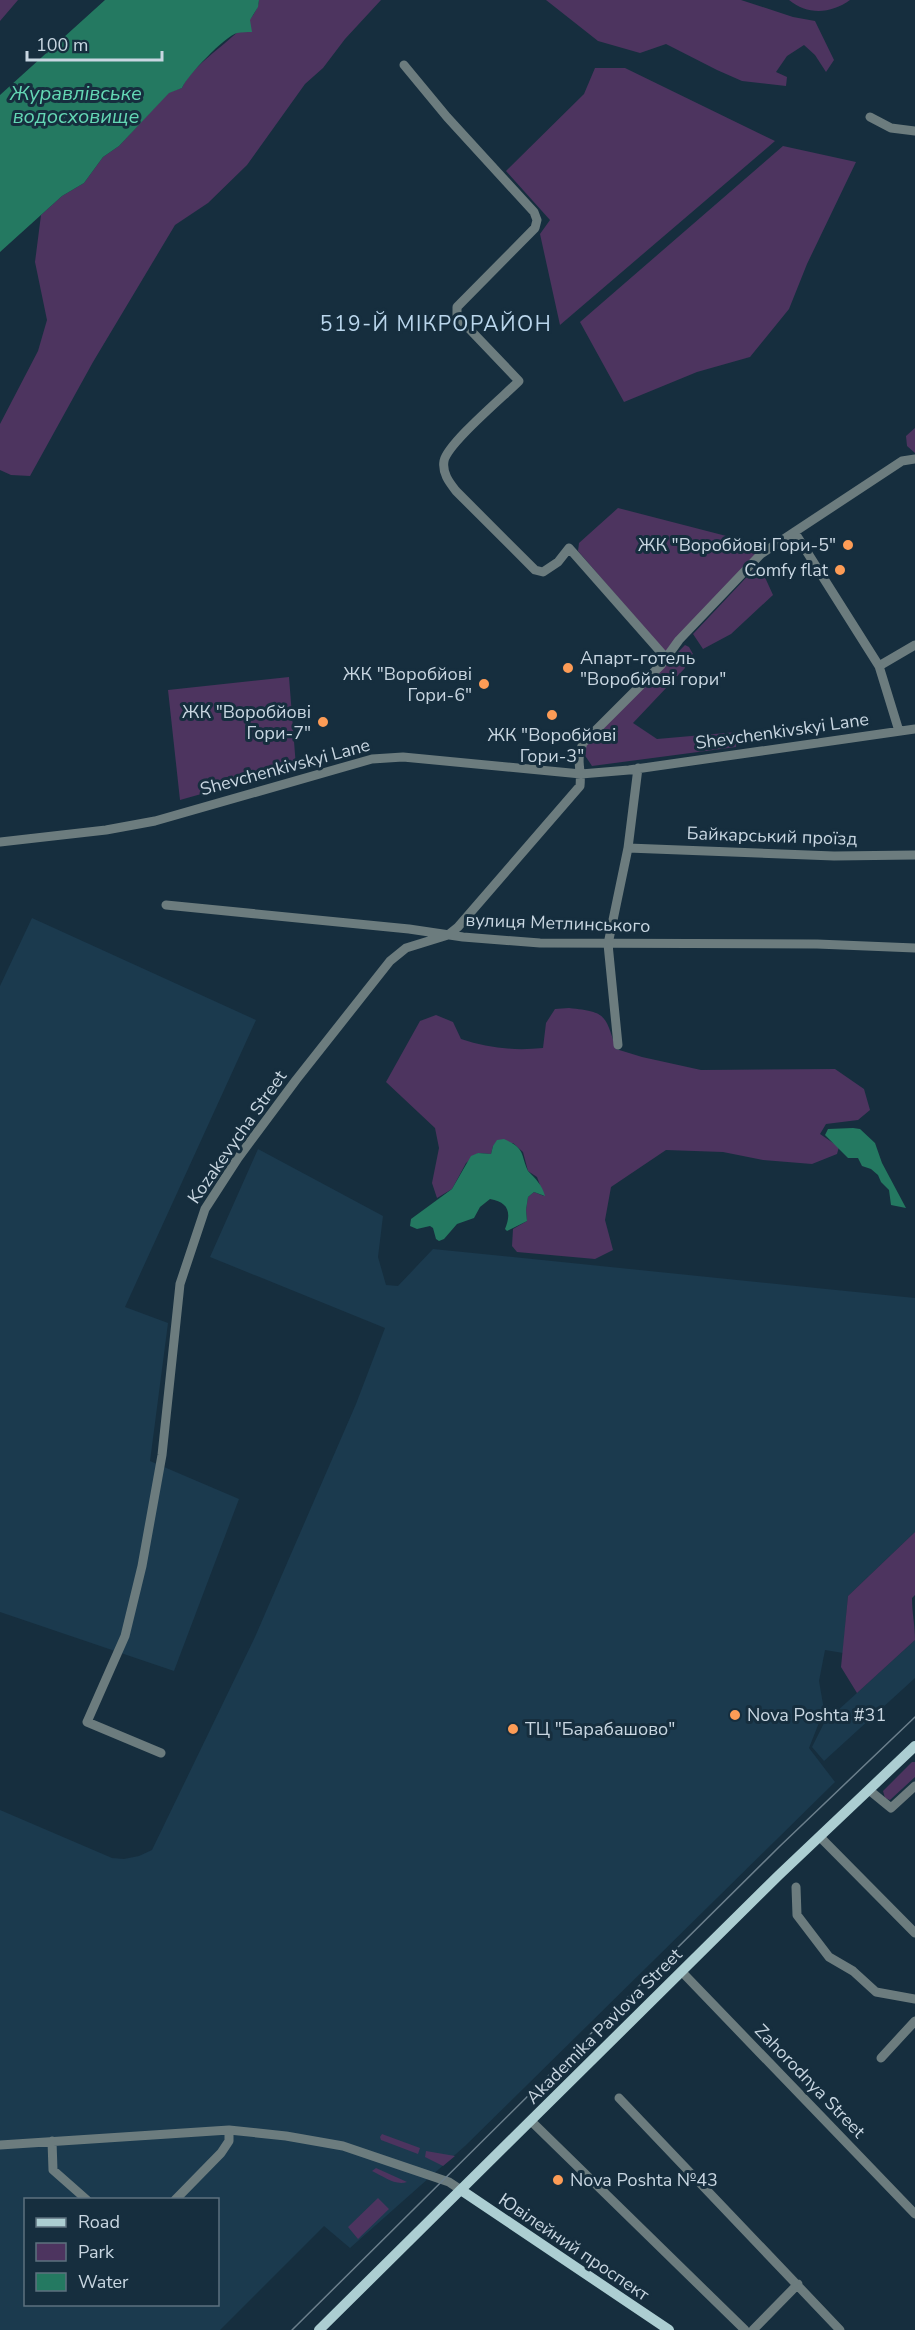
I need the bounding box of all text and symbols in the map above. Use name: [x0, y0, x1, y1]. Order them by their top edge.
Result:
scale bar: [27, 24, 162, 62]
text: 100 m: [36, 33, 88, 57]
water label: Журавлівське водосховище: [9, 80, 142, 130]
district label: 519-Й МІКРОРАЙОН: [320, 310, 552, 338]
place label: ЖК "Воробйові Гори-5": [638, 533, 836, 557]
marker: ЖК "Воробйові Гори-5": [841, 538, 855, 552]
place label: Comfy flat: [744, 558, 829, 582]
marker: Comfy flat: [833, 563, 847, 577]
place label: Апарт-готель "Воробйові гори": [580, 646, 726, 691]
marker: Апарт-готель "Воробйові гори": [561, 661, 575, 675]
place label: ЖК "Воробйові Гори-6": [343, 662, 472, 707]
marker: ЖК "Воробйові Гори-6": [477, 677, 491, 691]
place label: ЖК "Воробйові Гори-7": [182, 700, 311, 745]
street label: Shevchenkivskyi Lane: [694, 707, 870, 755]
marker: ЖК "Воробйові Гори-3": [545, 708, 559, 722]
marker: ЖК "Воробйові Гори-7": [316, 715, 330, 729]
place label: ЖК "Воробйові Гори-3": [488, 723, 616, 768]
street label: Shevchenkivskyi Lane: [197, 733, 373, 801]
street label: Байкарський проїзд: [686, 821, 858, 851]
street label: вулиця Метлинського: [465, 908, 651, 938]
street label: Kozakevycha Street: [182, 1065, 292, 1208]
place label: Nova Poshta #31: [747, 1703, 886, 1727]
marker: Nova Poshta #31: [728, 1708, 742, 1722]
place label: ТЦ "Барабашово": [525, 1717, 675, 1741]
marker: ТЦ "Барабашово": [506, 1722, 520, 1736]
street label: Akademika Pavlova Street: [521, 1942, 688, 2109]
street label: Zahorodnya Street: [749, 2019, 871, 2144]
place label: Nova Poshta №43: [570, 2168, 718, 2192]
marker: Nova Poshta №43: [551, 2173, 565, 2187]
street label: Ювілейний проспект: [494, 2188, 654, 2306]
legend: [24, 2198, 219, 2306]
text: Road: [78, 2210, 120, 2234]
text: Park: [78, 2240, 115, 2264]
text: Water: [78, 2270, 129, 2294]

